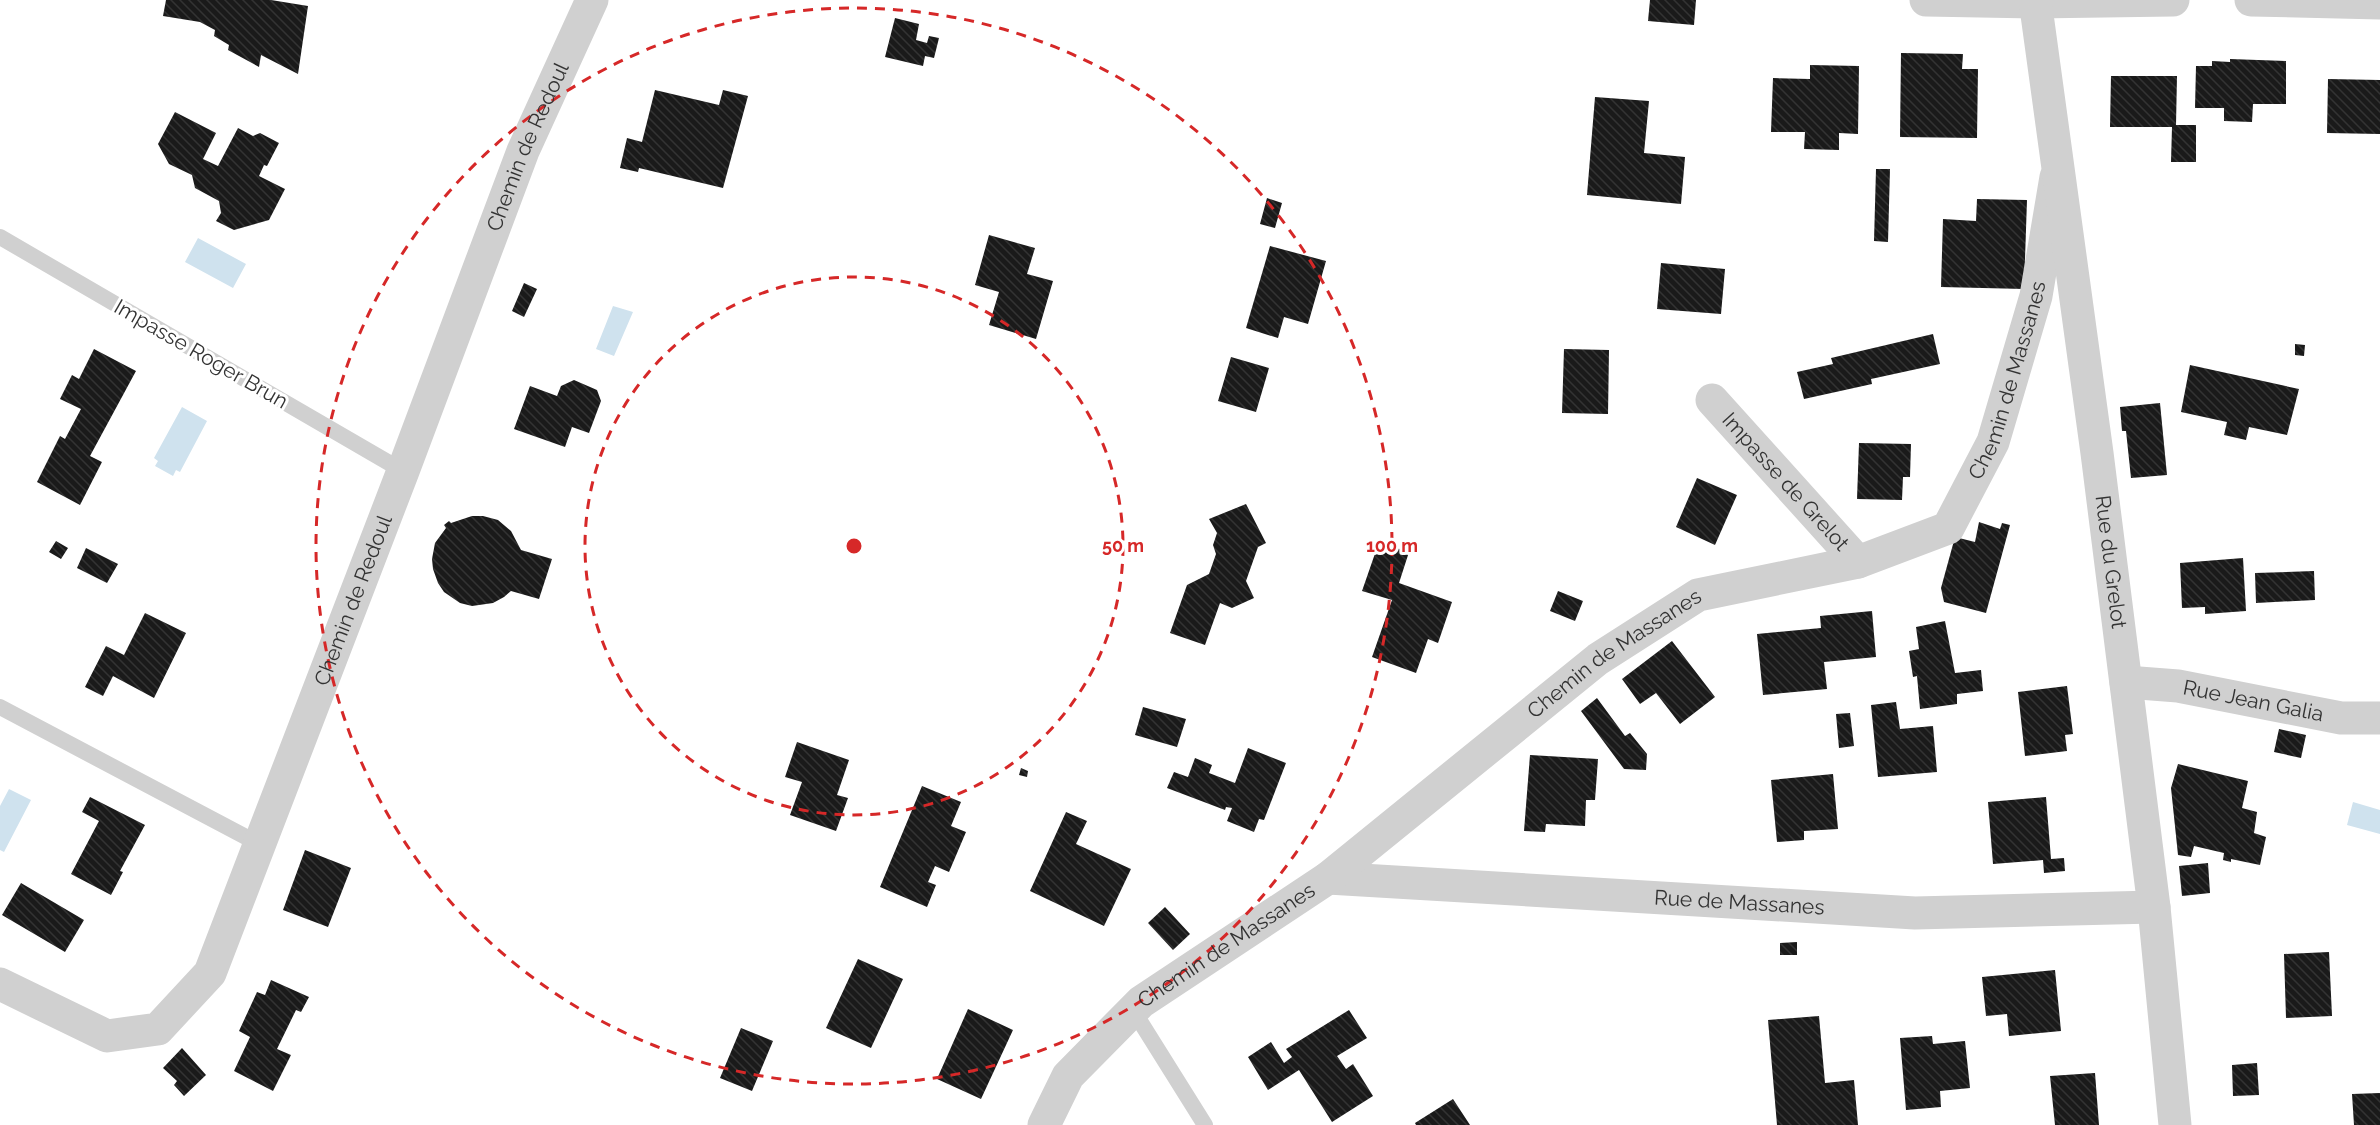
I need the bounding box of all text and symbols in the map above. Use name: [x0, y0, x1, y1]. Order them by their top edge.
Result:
street label: Chemin de Redoul: [481, 58, 574, 235]
street label: Chemin de Massanes: [1963, 279, 2050, 484]
street label: Impasse Roger Brun: [110, 294, 293, 413]
street label: Impasse de Grelot: [1717, 407, 1855, 556]
street label: Rue du Grelot: [2090, 494, 2132, 630]
street label: Chemin de Redoul: [309, 511, 397, 689]
text: 50 m: [1102, 535, 1144, 556]
text: 100 m: [1366, 535, 1418, 556]
centre of rings: [844, 536, 864, 556]
street label: Chemin de Massanes: [1522, 583, 1706, 723]
street label: Rue Jean Galia: [2181, 674, 2326, 726]
street label: Chemin de Massanes: [1133, 877, 1320, 1013]
street label: Rue de Massanes: [1653, 884, 1825, 920]

